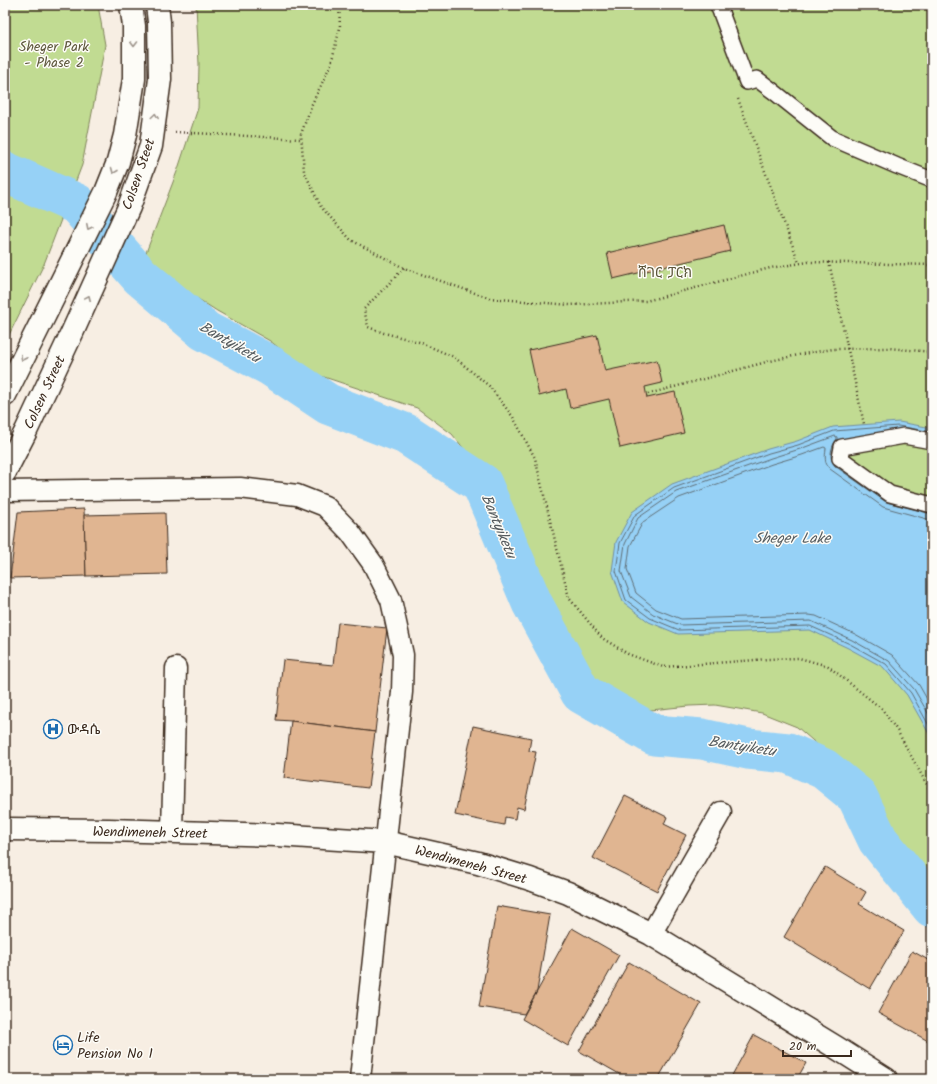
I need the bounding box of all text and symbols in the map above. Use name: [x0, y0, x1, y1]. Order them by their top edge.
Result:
park label: Sheger Park - Phase 2: [19, 36, 89, 74]
one-way arrow: [130, 41, 138, 47]
one-way arrow: [150, 113, 159, 119]
street label: Colsen Steet: [116, 135, 162, 213]
one-way arrow: [111, 168, 119, 175]
one-way arrow: [86, 223, 94, 230]
park label: ሸገር ፓርክ: [638, 262, 692, 284]
one-way arrow: [83, 294, 91, 302]
water label: Bantyiketu: [194, 316, 266, 371]
street label: Colsen Street: [18, 351, 72, 433]
one-way arrow: [20, 354, 28, 361]
water label: Bantyiketu: [474, 490, 523, 564]
water label: Sheger Lake: [754, 527, 832, 551]
hospital icon: ውዳሴ: [42, 718, 64, 740]
place label: ውዳሴ: [67, 719, 101, 741]
water label: Bantyiketu: [706, 730, 779, 764]
street label: Wendimeneh Street: [92, 821, 208, 845]
street label: Wendimeneh Street: [412, 839, 530, 891]
place label: Life Pension No 1: [77, 1027, 153, 1065]
scale bar: [783, 1032, 851, 1058]
hotel icon: Life Pension No 1: [52, 1034, 74, 1056]
text: 20 m: [789, 1037, 817, 1056]

